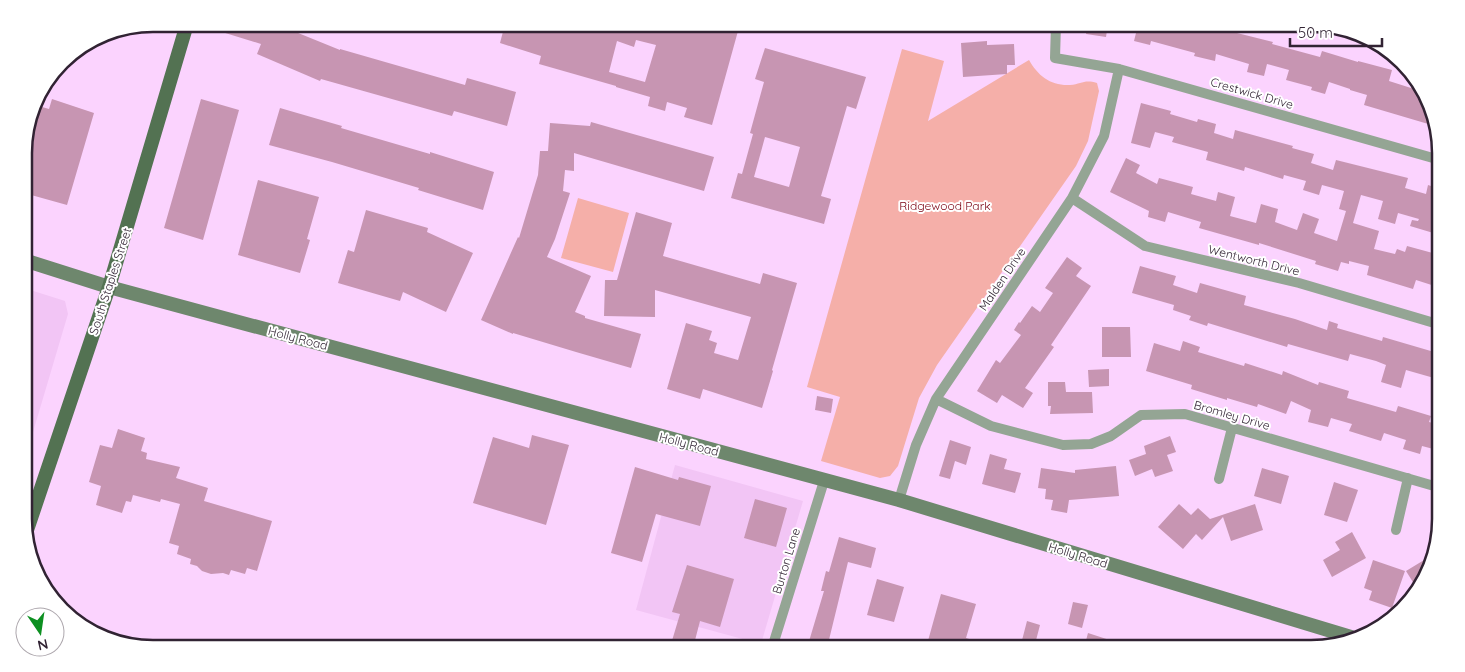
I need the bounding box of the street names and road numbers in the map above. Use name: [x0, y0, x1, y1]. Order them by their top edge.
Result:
street label: Crestwick Drive: [1209, 74, 1295, 112]
street label: South Staples Street: [86, 226, 134, 336]
street label: Wentworth Drive: [1207, 241, 1301, 279]
street label: Malden Drive: [975, 244, 1029, 313]
street label: Holly Road: [267, 323, 329, 353]
street label: Bromley Drive: [1192, 397, 1272, 433]
street label: Holly Road: [658, 429, 720, 459]
street label: Burton Lane: [769, 526, 803, 596]
street label: Holly Road: [1047, 539, 1109, 571]

